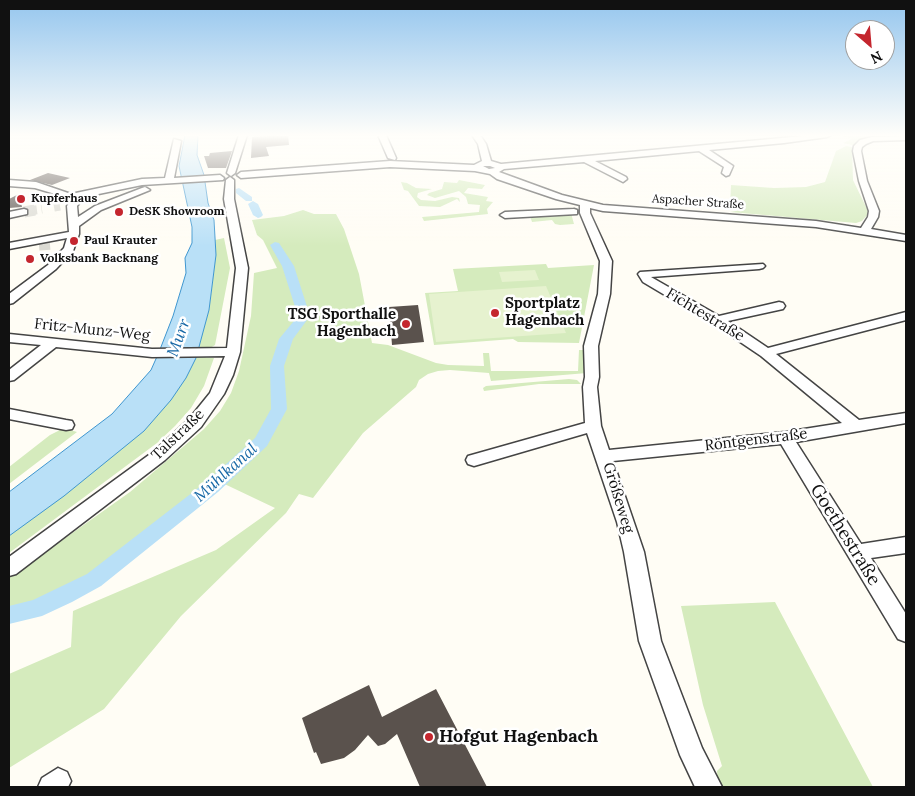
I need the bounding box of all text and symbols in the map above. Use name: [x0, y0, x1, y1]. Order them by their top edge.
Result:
north arrow: [845, 20, 895, 70]
text: N: [867, 47, 885, 68]
place label: Kupferhaus: [31, 192, 97, 206]
street label: Aspacher Straße: [651, 192, 745, 212]
marker: Kupferhaus: [15, 193, 27, 205]
place label: DeSK Showroom: [129, 205, 225, 219]
marker: DeSK Showroom: [113, 206, 125, 218]
place label: Paul Krauter: [84, 234, 157, 248]
marker: Paul Krauter: [68, 235, 80, 247]
place label: Volksbank Backnang: [40, 252, 158, 266]
marker: Volksbank Backnang: [24, 253, 36, 265]
street label: Fichtestraße: [662, 285, 748, 345]
place label: Sportplatz Hagenbach: [505, 295, 584, 330]
place label: TSG Sporthalle Hagenbach: [288, 306, 396, 341]
marker: Sportplatz Hagenbach: [489, 307, 501, 319]
street label: Fritz-Munz-Weg: [33, 315, 151, 345]
water label: Murr: [163, 317, 195, 359]
marker: TSG Sporthalle Hagenbach: [400, 318, 412, 330]
street label: Talstraße: [148, 406, 208, 464]
street label: Röntgenstraße: [704, 425, 808, 455]
water label: Mühlkanal: [191, 440, 261, 506]
street label: Größeweg: [599, 460, 637, 536]
street label: Goethestraße: [805, 480, 885, 590]
place label: Hofgut Hagenbach: [439, 726, 598, 748]
marker: Hofgut Hagenbach: [423, 731, 435, 743]

